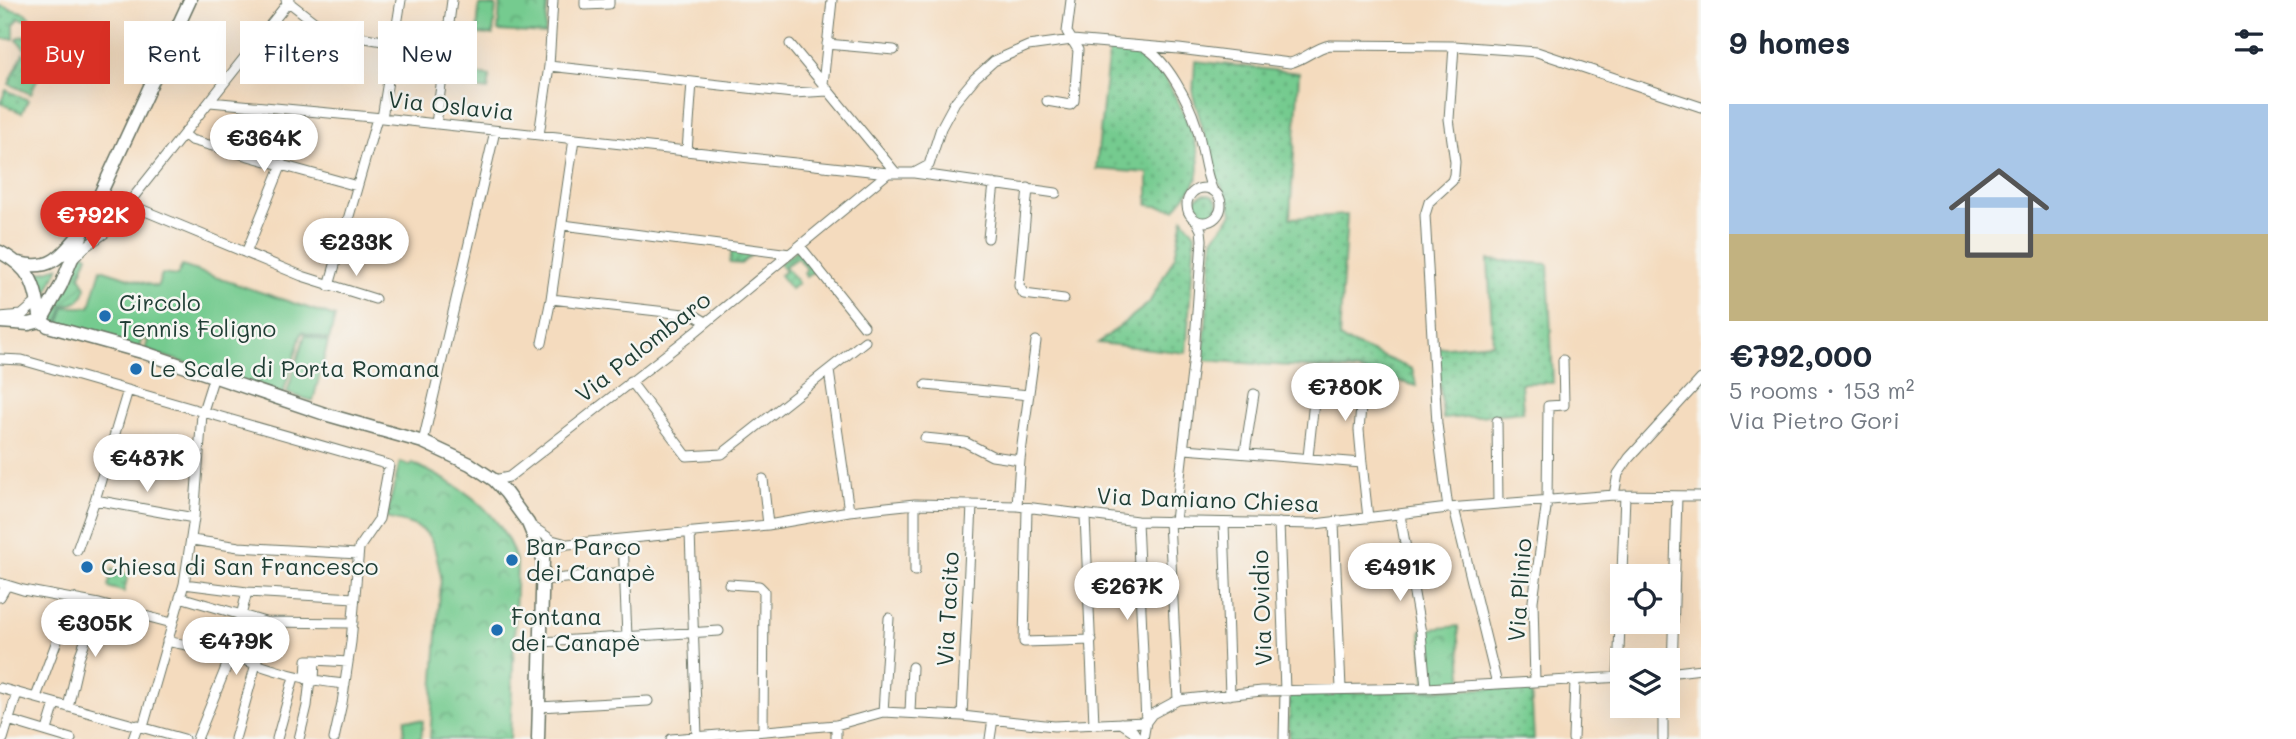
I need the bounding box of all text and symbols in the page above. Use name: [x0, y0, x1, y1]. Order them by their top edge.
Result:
chip: Buy: [21, 21, 110, 84]
chip: Rent: [124, 21, 226, 84]
chip: Filters: [240, 21, 364, 84]
chip: New: [378, 21, 477, 84]
text: 9 homes: [1729, 22, 1850, 62]
icon: filters: [2230, 23, 2268, 61]
street label: Via Oslavia: [387, 83, 516, 127]
pin: €364K: [215, 114, 313, 174]
text: €364K: [226, 122, 302, 152]
icon: home: [1936, 150, 2062, 276]
pin: €792K: [44, 191, 142, 251]
text: €792K: [56, 199, 130, 229]
pin: €233K: [307, 218, 405, 278]
text: €233K: [319, 226, 393, 256]
street label: Via Palombaro: [569, 284, 716, 408]
place label: Circolo Tennis Foligno: [119, 287, 276, 343]
marker: Circolo Tennis Foligno: [97, 308, 113, 324]
text: €792,000: [1729, 335, 1872, 375]
place label: Le Scale di Porta Romana: [150, 353, 440, 383]
marker: Le Scale di Porta Romana: [128, 361, 144, 377]
pin: €780K: [1296, 364, 1394, 423]
text: €780K: [1307, 371, 1383, 401]
text: 5 rooms · 153 m²: [1729, 375, 1914, 405]
text: Via Pietro Gori: [1729, 405, 1900, 435]
pin: €487K: [98, 434, 196, 494]
text: €487K: [109, 442, 185, 472]
street label: Via Damiano Chiesa: [1096, 480, 1320, 518]
place label: Bar Parco dei Canapè: [526, 531, 655, 587]
street label: Via Plinio: [1500, 537, 1538, 643]
pin: €491K: [1351, 544, 1449, 603]
street label: Via Ovidio: [1244, 549, 1278, 667]
place label: Chiesa di San Francesco: [101, 551, 378, 581]
street label: Via Tacito: [929, 551, 965, 667]
text: €491K: [1364, 551, 1436, 581]
marker: Bar Parco dei Canapè: [504, 552, 520, 568]
marker: Chiesa di San Francesco: [79, 559, 95, 575]
pin: €267K: [1078, 562, 1176, 622]
map controls: [1610, 564, 1680, 718]
button: locate: [1610, 564, 1680, 634]
text: €267K: [1090, 570, 1164, 600]
pin: €305K: [46, 600, 144, 659]
place label: Fontana dei Canapè: [511, 601, 640, 657]
text: €305K: [57, 607, 133, 637]
pin: €479K: [187, 618, 285, 677]
marker: Fontana dei Canapè: [489, 622, 505, 638]
text: €479K: [198, 625, 274, 655]
button: layers: [1610, 648, 1680, 718]

